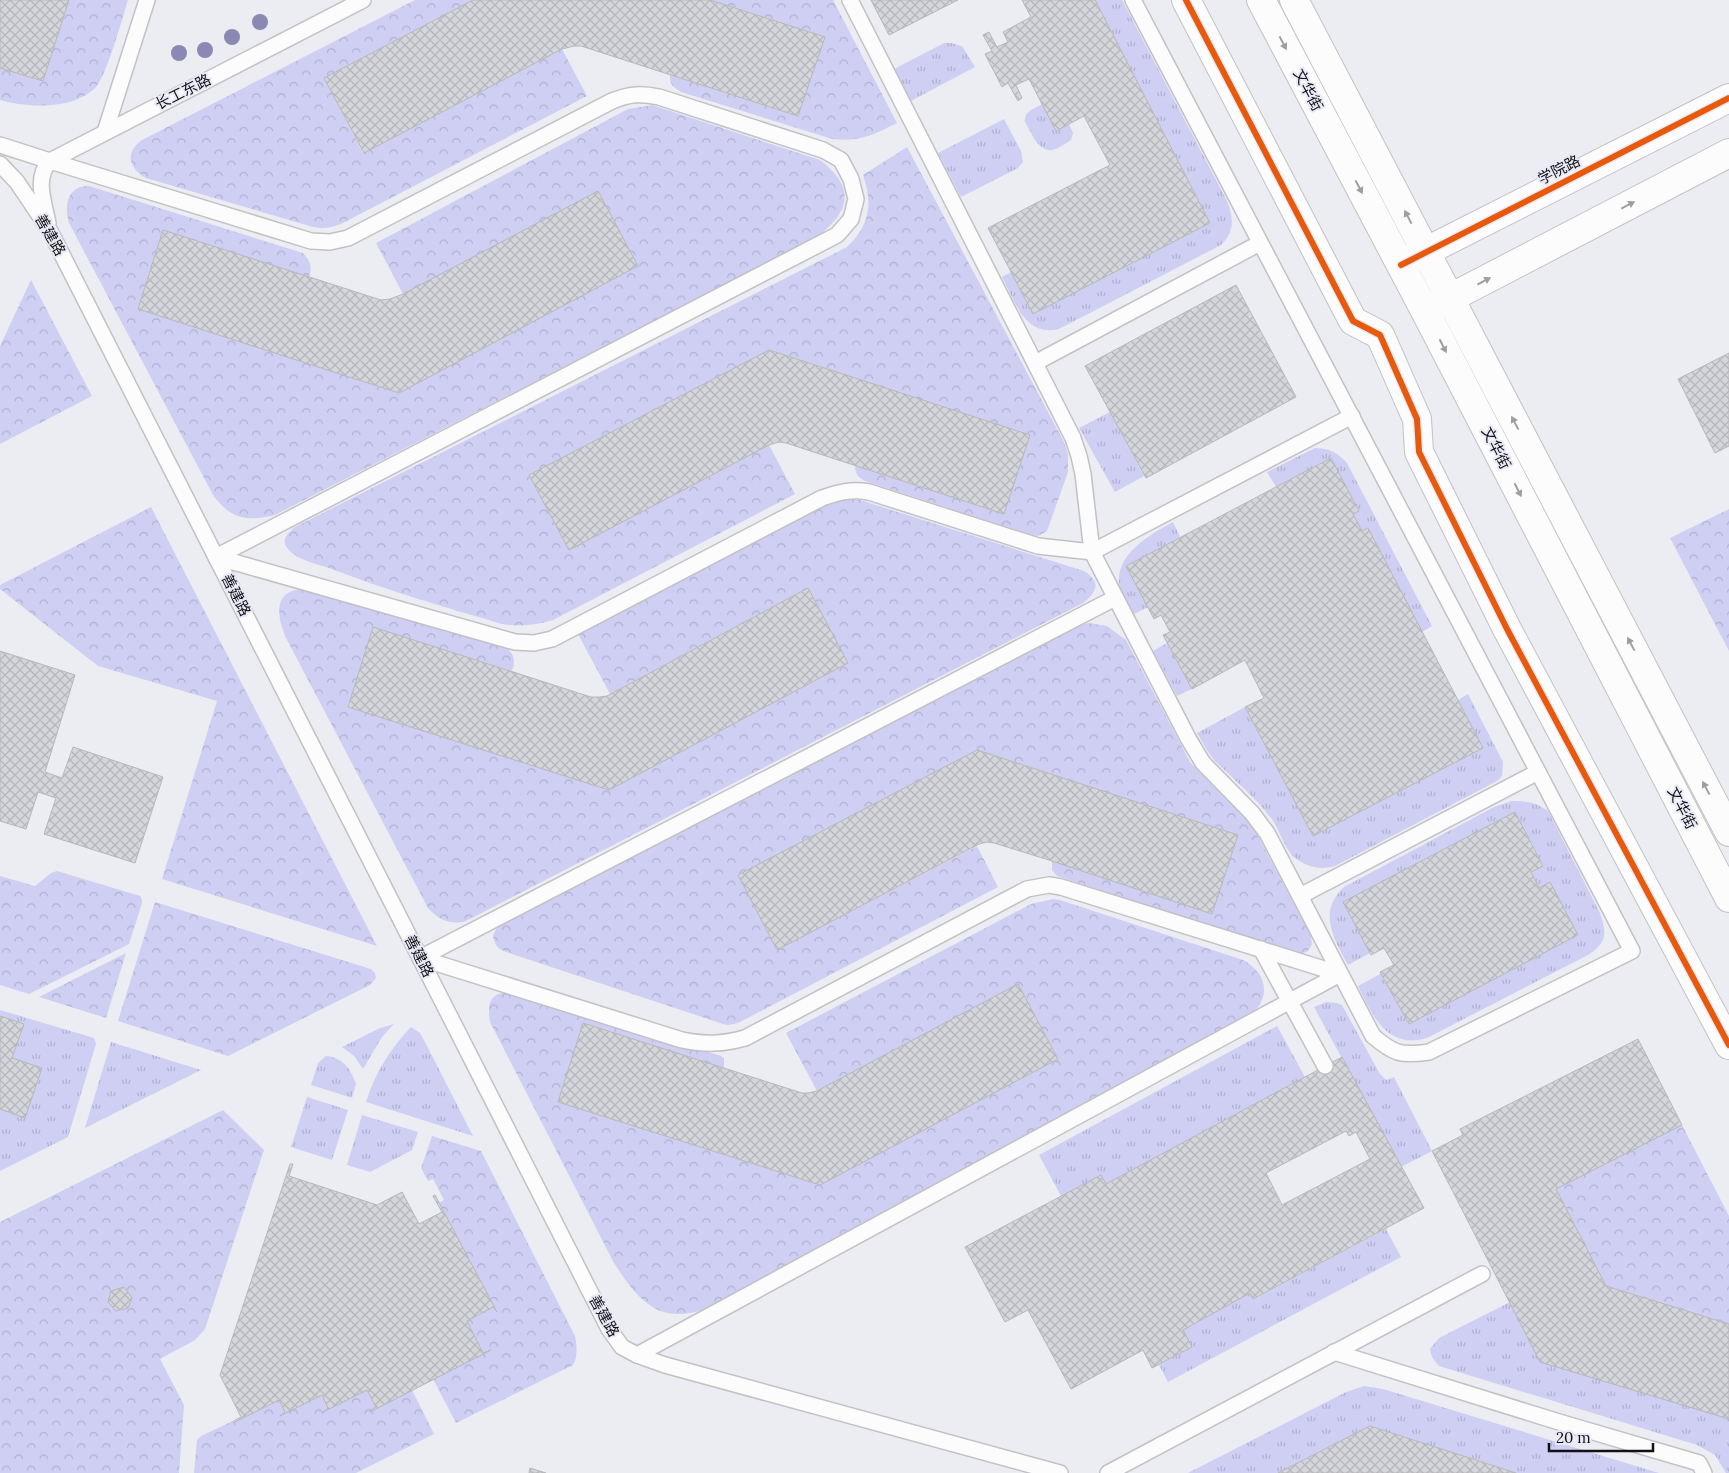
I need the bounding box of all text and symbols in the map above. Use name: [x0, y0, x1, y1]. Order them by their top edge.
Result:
one-way arrow: [1279, 36, 1287, 50]
street label: 文华街: [1289, 65, 1327, 114]
street label: 长工东路: [152, 69, 214, 114]
street label: 学院路: [1534, 151, 1583, 188]
one-way arrow: [1355, 179, 1363, 194]
one-way arrow: [1621, 201, 1635, 209]
one-way arrow: [1404, 209, 1412, 224]
street label: 善建路: [31, 211, 70, 259]
one-way arrow: [1477, 277, 1492, 285]
one-way arrow: [1439, 339, 1447, 353]
one-way arrow: [1511, 416, 1520, 429]
street label: 文华街: [1478, 423, 1515, 472]
one-way arrow: [1514, 483, 1522, 498]
street label: 善建路: [218, 570, 255, 619]
one-way arrow: [1627, 637, 1635, 652]
one-way arrow: [1702, 781, 1710, 796]
street label: 文华街: [1664, 783, 1701, 832]
street label: 善建路: [401, 931, 438, 980]
street label: 善建路: [585, 1291, 624, 1340]
scale bar: [1549, 1420, 1653, 1452]
text: 20 m: [1556, 1428, 1591, 1447]

